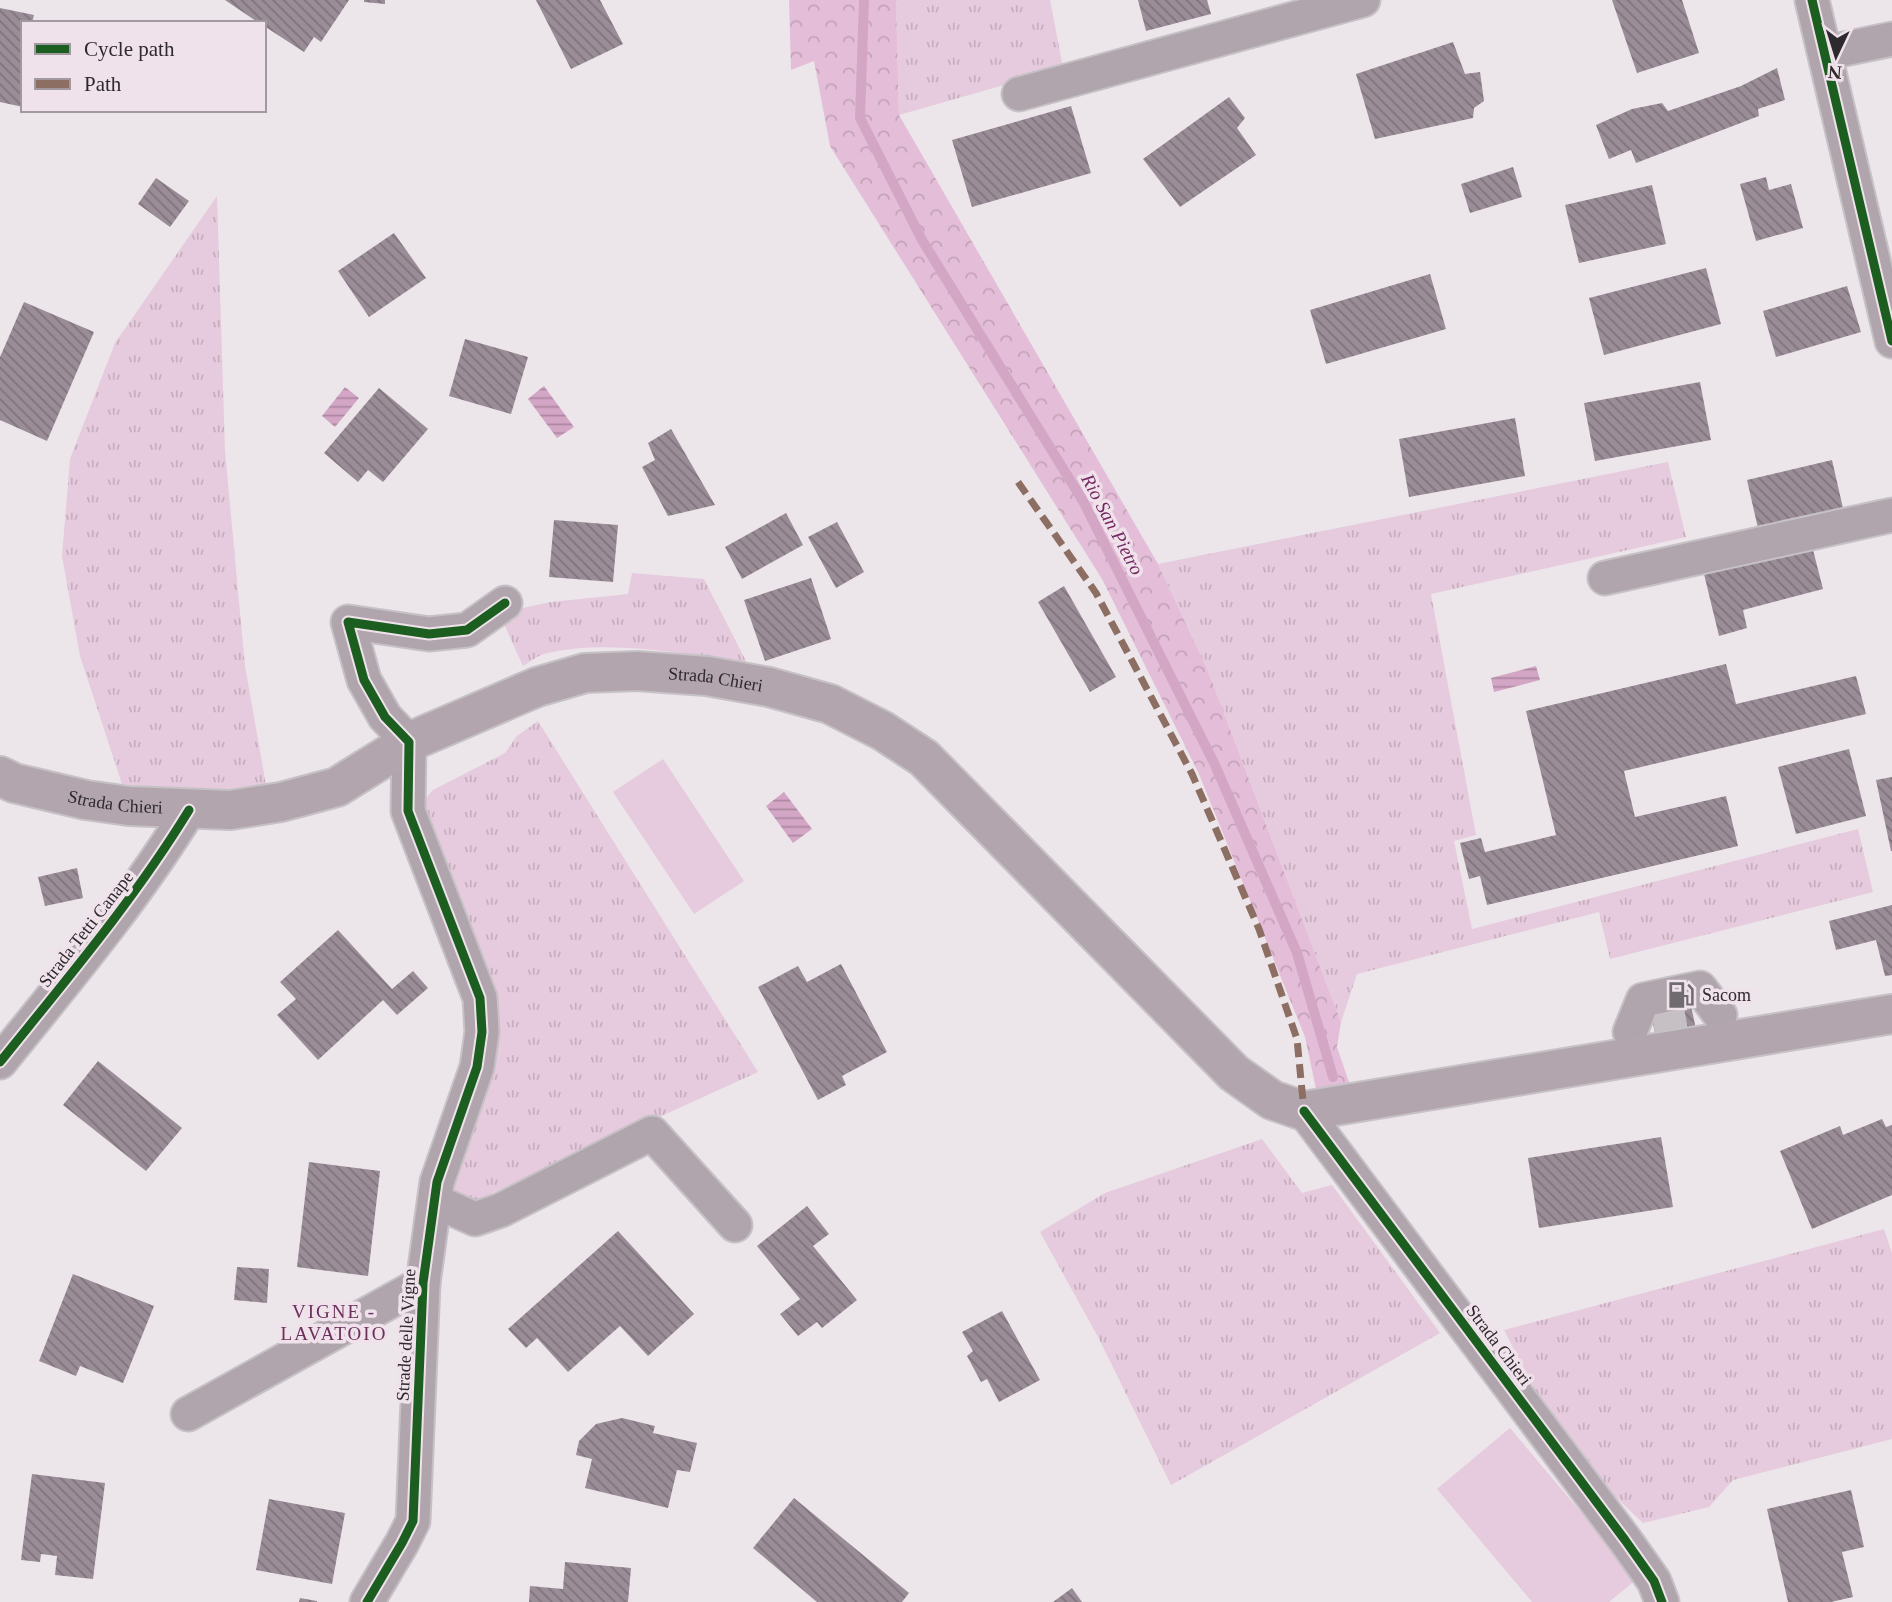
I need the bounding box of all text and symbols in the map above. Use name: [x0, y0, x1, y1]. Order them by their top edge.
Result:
legend: [21, 21, 266, 112]
north arrow: [1801, 21, 1871, 91]
text: Cycle path: [84, 37, 175, 61]
text: N: [1827, 61, 1842, 83]
text: Path: [84, 72, 122, 96]
water label: Rio San Pietro: [1077, 469, 1148, 578]
street label: Strada Chieri: [667, 663, 765, 696]
street label: Strada Chieri: [66, 786, 163, 817]
street label: Strada Tetti Canape: [35, 867, 137, 991]
fuel station icon: Sacom: [1666, 980, 1696, 1010]
place label: Sacom: [1702, 985, 1751, 1005]
street label: Strade delle Vigne: [393, 1268, 419, 1402]
district label: VIGNE - LAVATOIO: [281, 1301, 387, 1344]
street label: Strada Chieri: [1462, 1301, 1536, 1389]

